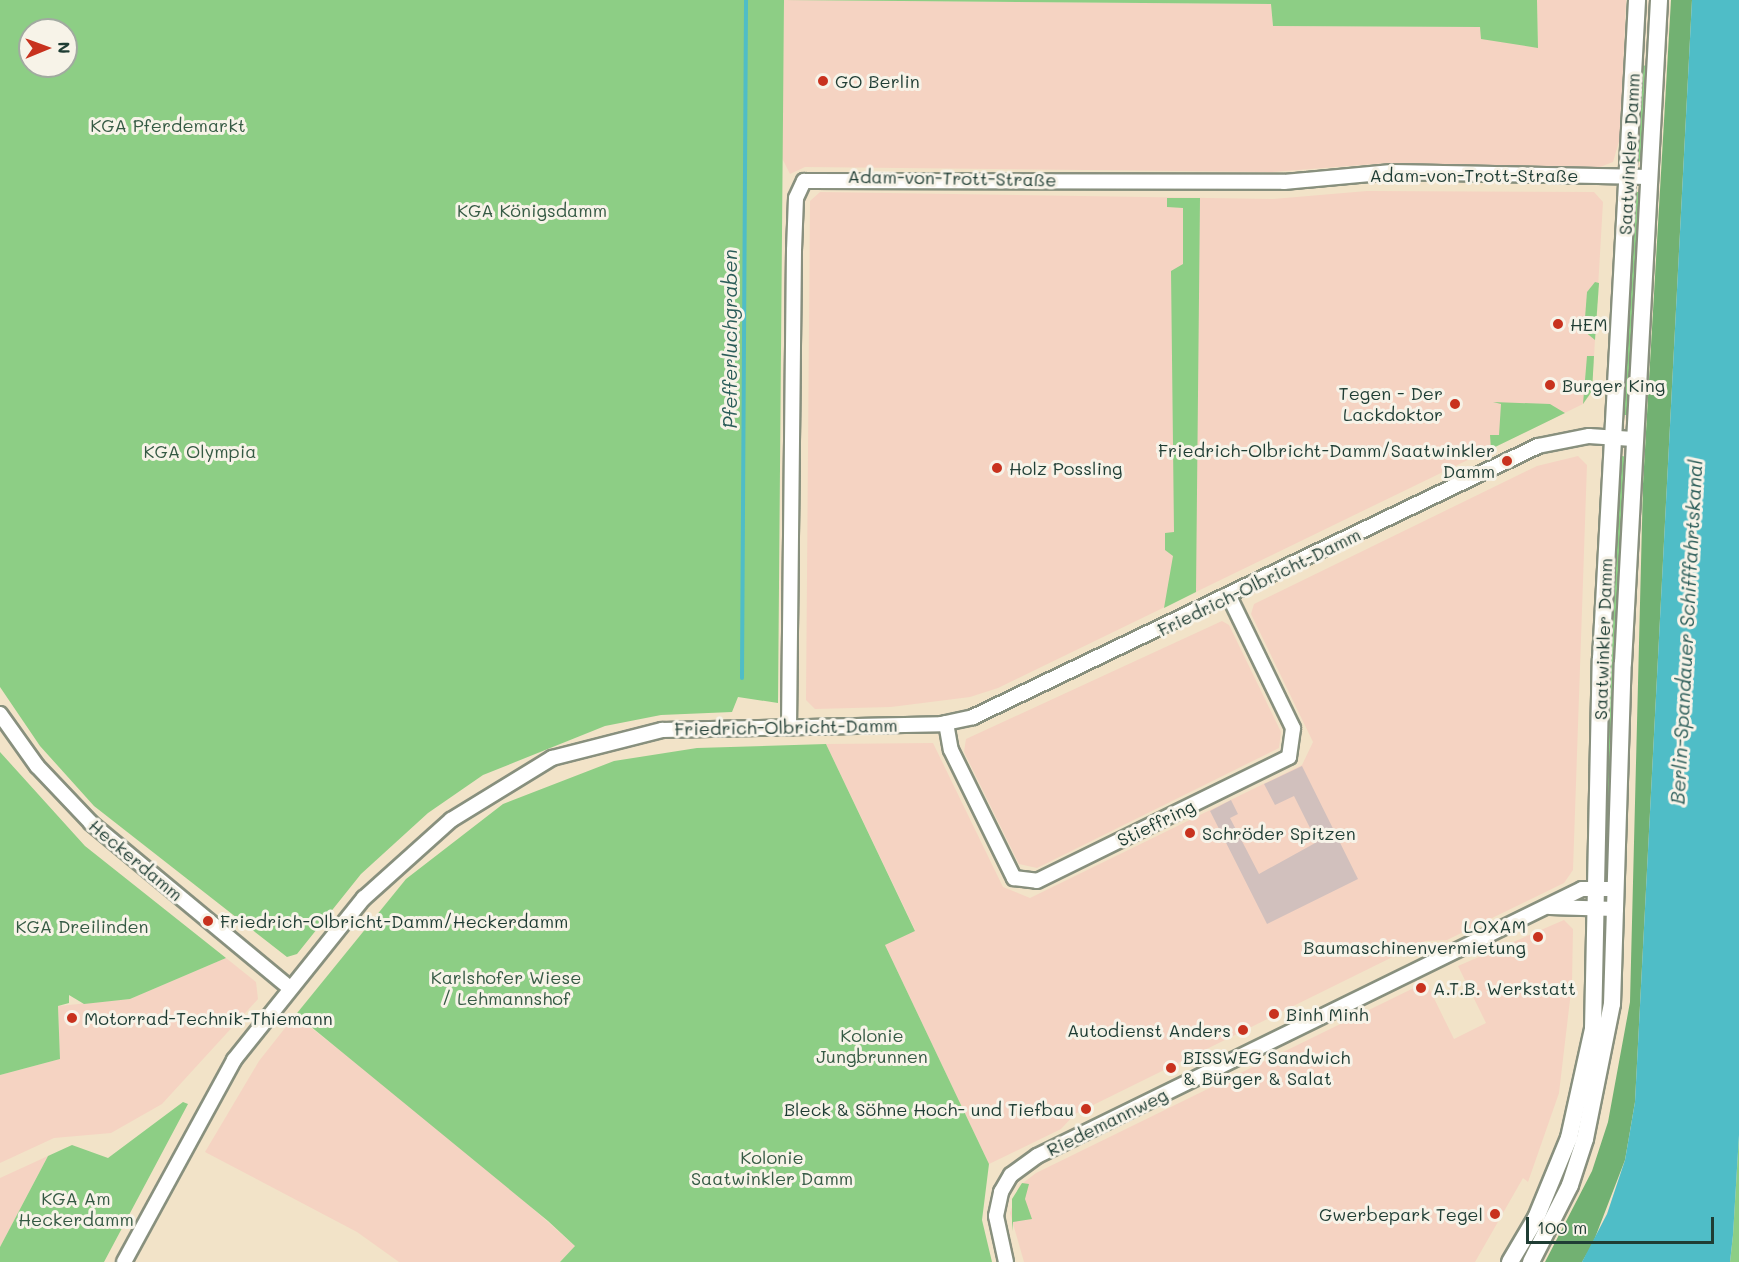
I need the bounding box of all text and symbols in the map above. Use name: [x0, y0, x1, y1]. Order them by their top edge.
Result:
north arrow: [18, 18, 78, 78]
text: N: [54, 41, 75, 54]
place label: GO Berlin: [835, 70, 920, 92]
street label: Saatwinkler Damm: [1614, 72, 1644, 236]
marker: GO Berlin: [816, 74, 830, 88]
park label: KGA Pferdemarkt: [90, 114, 246, 136]
street label: Adam-von-Trott-Straße: [1370, 164, 1578, 186]
street label: Adam-von-Trott-Straße: [847, 165, 1057, 191]
park label: KGA Königsdamm: [457, 199, 607, 221]
water label: Pfefferluchgraben: [717, 249, 741, 429]
place label: HEM: [1570, 313, 1607, 335]
marker: HEM: [1551, 317, 1565, 331]
place label: Burger King: [1562, 374, 1665, 396]
marker: Burger King: [1543, 378, 1557, 392]
place label: Tegen - Der Lackdoktor: [1339, 383, 1443, 426]
marker: Tegen - Der Lackdoktor: [1448, 397, 1462, 411]
park label: KGA Olympia: [144, 440, 256, 462]
place label: Friedrich-Olbricht-Damm/Saatwinkler Damm: [1158, 440, 1495, 482]
marker: Friedrich-Olbricht-Damm/Saatwinkler Damm: [1500, 454, 1514, 468]
place label: Holz Possling: [1009, 457, 1122, 479]
water label: Berlin-Spandauer Schifffahrtskanal: [1665, 459, 1707, 805]
marker: Holz Possling: [990, 461, 1004, 475]
street label: Friedrich-Olbricht-Damm: [1154, 523, 1364, 641]
street label: Saatwinkler Damm: [1589, 558, 1617, 720]
street label: Friedrich-Olbricht-Damm: [674, 714, 898, 740]
street label: Stieffring: [1114, 795, 1198, 851]
street label: Heckerdamm: [85, 815, 187, 905]
place label: Schröder Spitzen: [1202, 822, 1356, 844]
marker: Schröder Spitzen: [1183, 826, 1197, 840]
place label: Friedrich-Olbricht-Damm/Heckerdamm: [220, 910, 568, 932]
marker: Friedrich-Olbricht-Damm/Heckerdamm: [201, 914, 215, 928]
park label: KGA Dreilinden: [15, 915, 149, 937]
place label: LOXAM Baumaschinenvermietung: [1303, 916, 1526, 958]
marker: LOXAM Baumaschinenvermietung: [1531, 930, 1545, 944]
park label: Karlshofer Wiese / Lehmannshof: [431, 967, 581, 1010]
place label: A.T.B. Werkstatt: [1433, 977, 1576, 999]
marker: A.T.B. Werkstatt: [1414, 981, 1428, 995]
place label: Binh Minh: [1286, 1003, 1369, 1025]
place label: Motorrad-Technik-Thiemann: [84, 1007, 333, 1029]
marker: Binh Minh: [1267, 1007, 1281, 1021]
marker: Motorrad-Technik-Thiemann: [65, 1011, 79, 1025]
place label: Autodienst Anders: [1067, 1019, 1231, 1041]
marker: Autodienst Anders: [1236, 1023, 1250, 1037]
park label: Kolonie Jungbrunnen: [816, 1025, 928, 1068]
place label: BISSWEG Sandwich & Bürger & Salat: [1183, 1047, 1350, 1090]
marker: BISSWEG Sandwich & Bürger & Salat: [1164, 1061, 1178, 1075]
street label: Riedemannweg: [1043, 1083, 1171, 1161]
place label: Bleck & Söhne Hoch- und Tiefbau: [784, 1098, 1074, 1120]
marker: Bleck & Söhne Hoch- und Tiefbau: [1079, 1102, 1093, 1116]
park label: Kolonie Saatwinkler Damm: [691, 1147, 853, 1190]
park label: KGA Am Heckerdamm: [18, 1188, 134, 1230]
place label: Gwerbepark Tegel: [1319, 1203, 1483, 1225]
scale bar: [1529, 1205, 1716, 1243]
marker: Gwerbepark Tegel: [1488, 1207, 1502, 1221]
text: 100 m: [1537, 1215, 1587, 1239]

